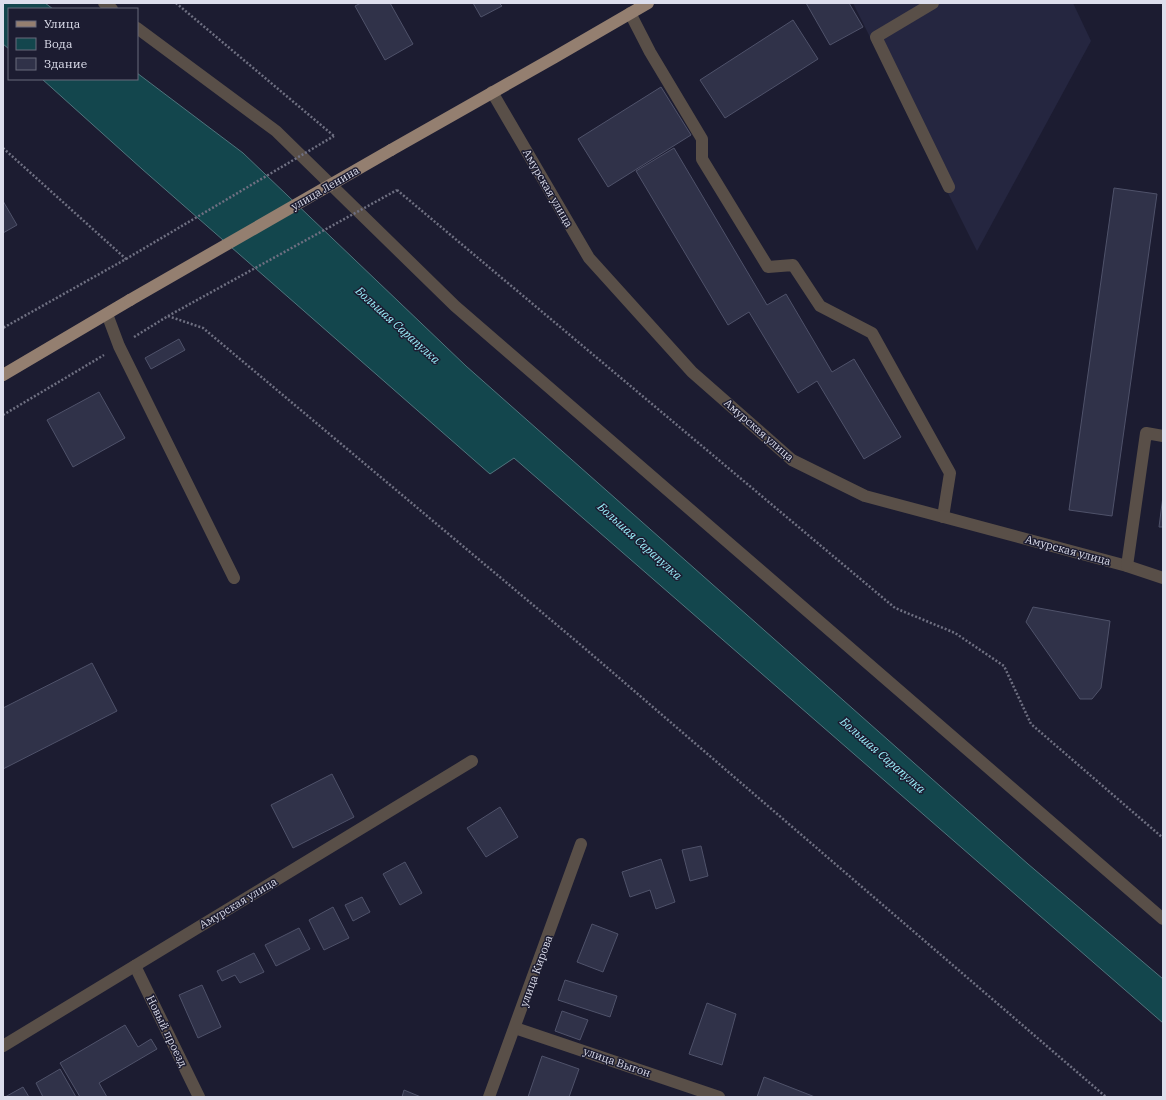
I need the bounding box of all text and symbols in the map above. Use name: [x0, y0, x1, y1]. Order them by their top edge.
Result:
legend: [8, 8, 138, 80]
text: Улица: [44, 16, 81, 31]
text: Вода: [44, 36, 73, 51]
text: Здание: [44, 56, 87, 71]
street label: Амурская улица: [520, 146, 576, 230]
street label: улица Ленина: [288, 163, 362, 213]
water label: Большая Сарапулка: [352, 283, 444, 367]
street label: Амурская улица: [721, 396, 797, 464]
water label: Большая Сарапулка: [594, 499, 686, 583]
street label: Амурская улица: [1024, 532, 1112, 568]
water label: Большая Сарапулка: [836, 713, 929, 797]
street label: Амурская улица: [197, 874, 279, 932]
street label: улица Кирова: [517, 933, 555, 1009]
street label: Новый проезд: [144, 993, 191, 1069]
street label: улица Выгон: [582, 1044, 652, 1080]

